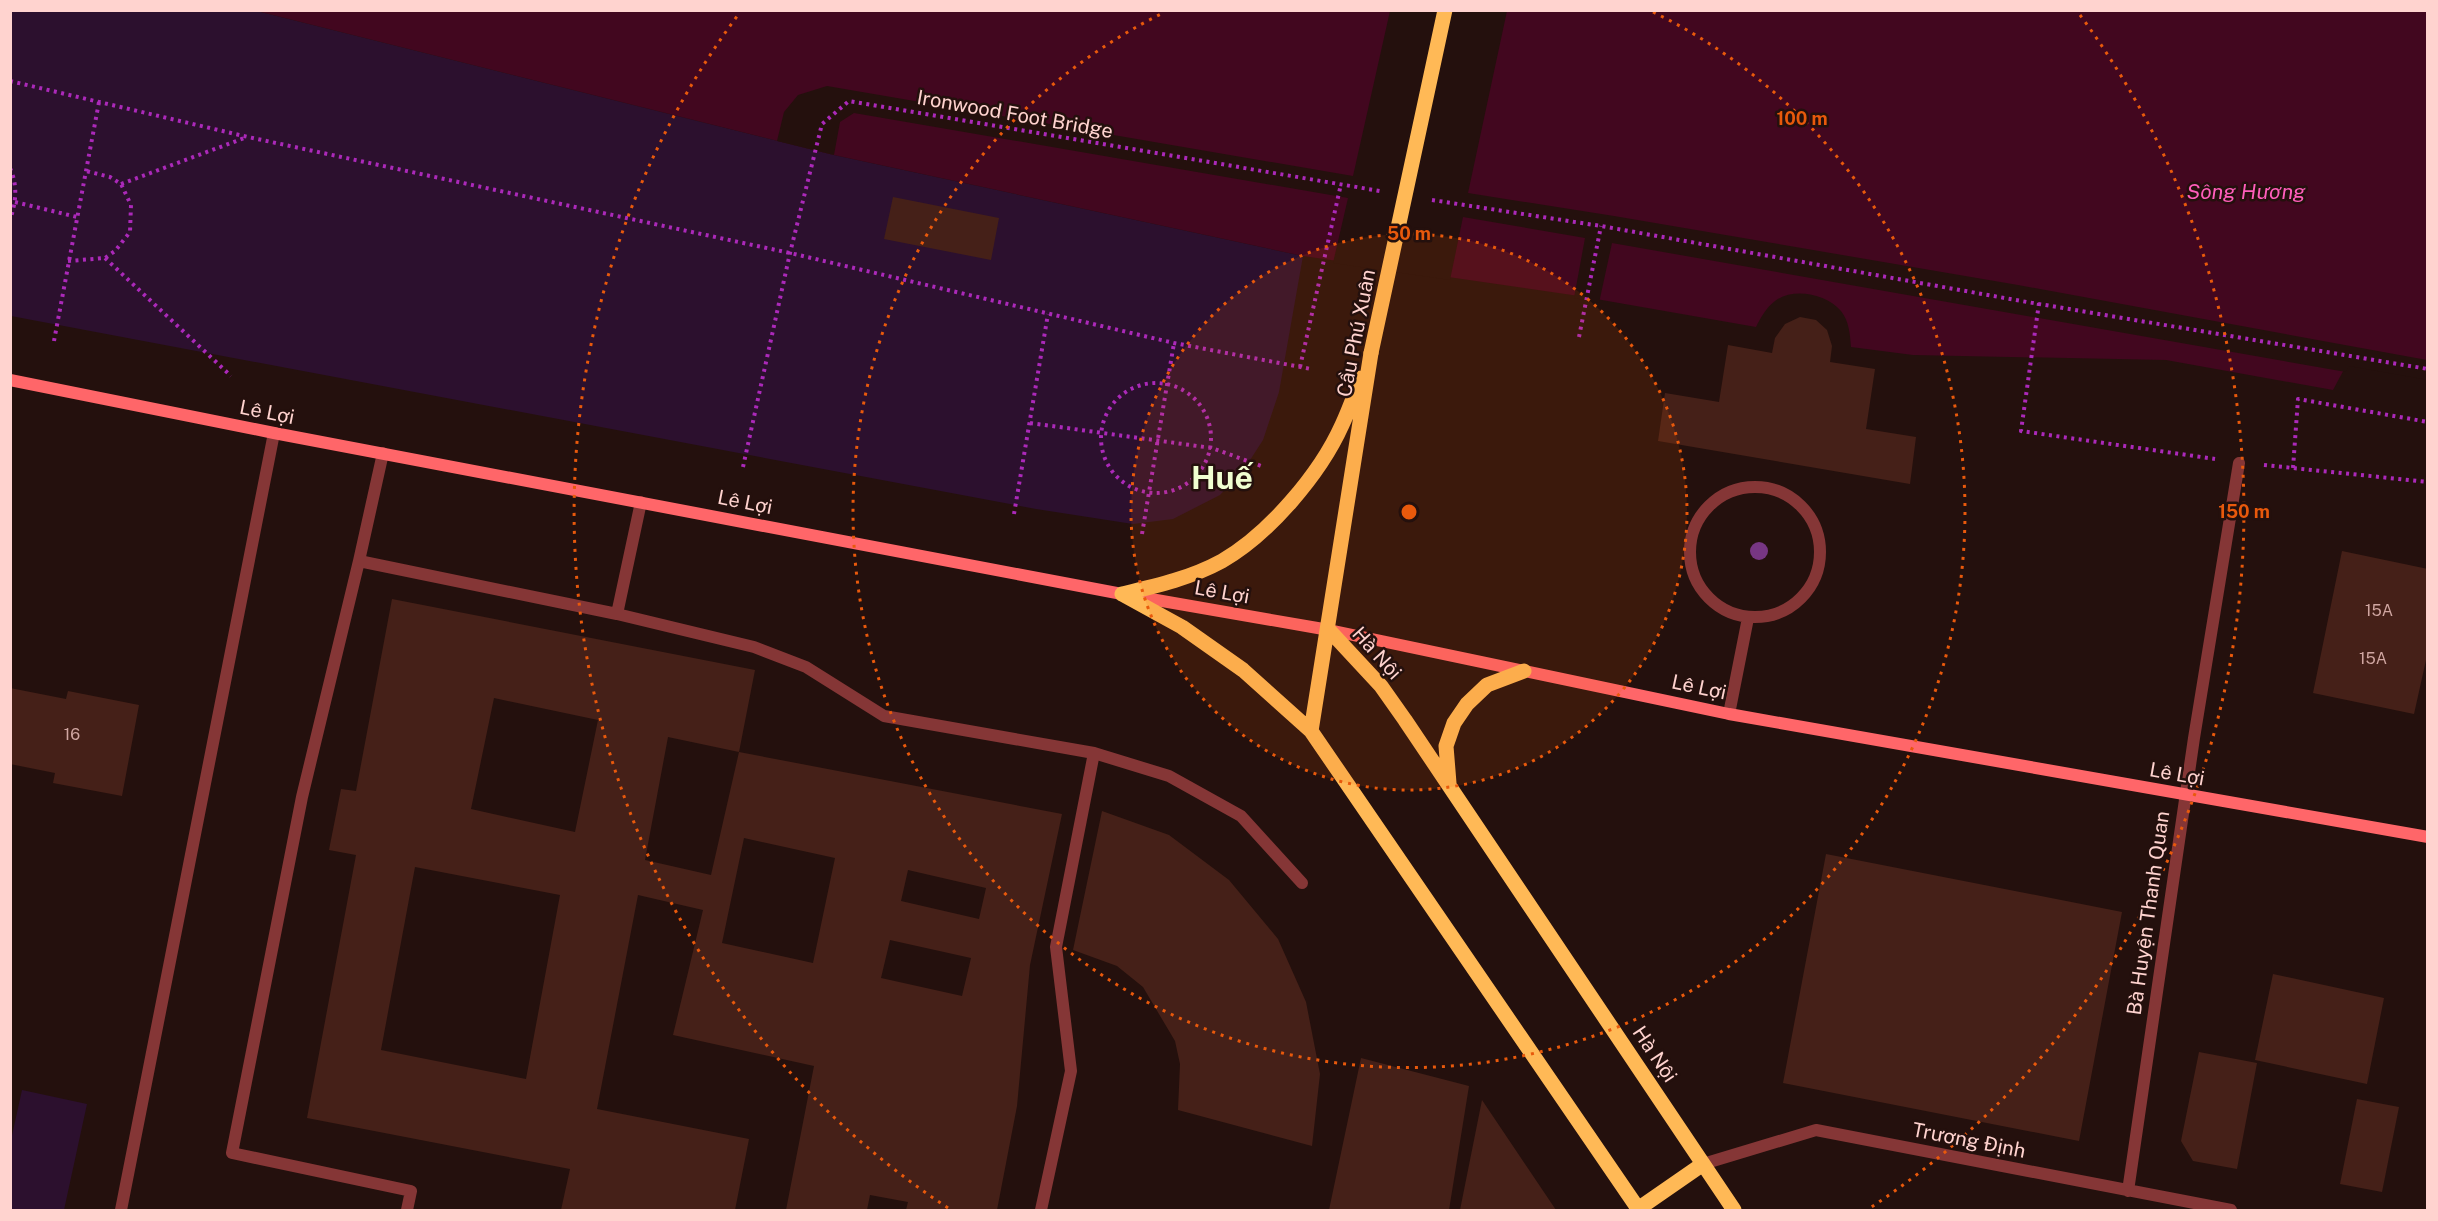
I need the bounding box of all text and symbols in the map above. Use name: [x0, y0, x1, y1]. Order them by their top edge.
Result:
street label: Ironwood Foot Bridge: [915, 85, 1115, 143]
text: 100 m: [1776, 108, 1828, 129]
water label: Sông Hương: [2186, 179, 2306, 204]
text: 50 m: [1387, 223, 1431, 244]
street label: Cầu Phú Xuân: [1332, 267, 1380, 399]
street label: Lê Lợi: [238, 395, 296, 429]
district label: Huế: [1191, 459, 1255, 496]
street label: Lê Lợi: [716, 485, 774, 519]
text: 150 m: [2218, 501, 2270, 522]
centre of rings: [1399, 502, 1419, 522]
street label: Lê Lợi: [1193, 575, 1251, 609]
house number: 15A: [2365, 601, 2393, 620]
street label: Hà Nội: [1347, 622, 1407, 684]
house number: 15A: [2359, 649, 2387, 668]
street label: Lê Lợi: [1669, 670, 1729, 704]
house number: 16: [64, 725, 80, 744]
street label: Lê Lợi: [2148, 757, 2206, 791]
street label: Bà Huyện Thanh Quan: [2122, 809, 2174, 1017]
street label: Hà Nội: [1628, 1021, 1682, 1087]
street label: Trương Định: [1910, 1117, 2028, 1163]

